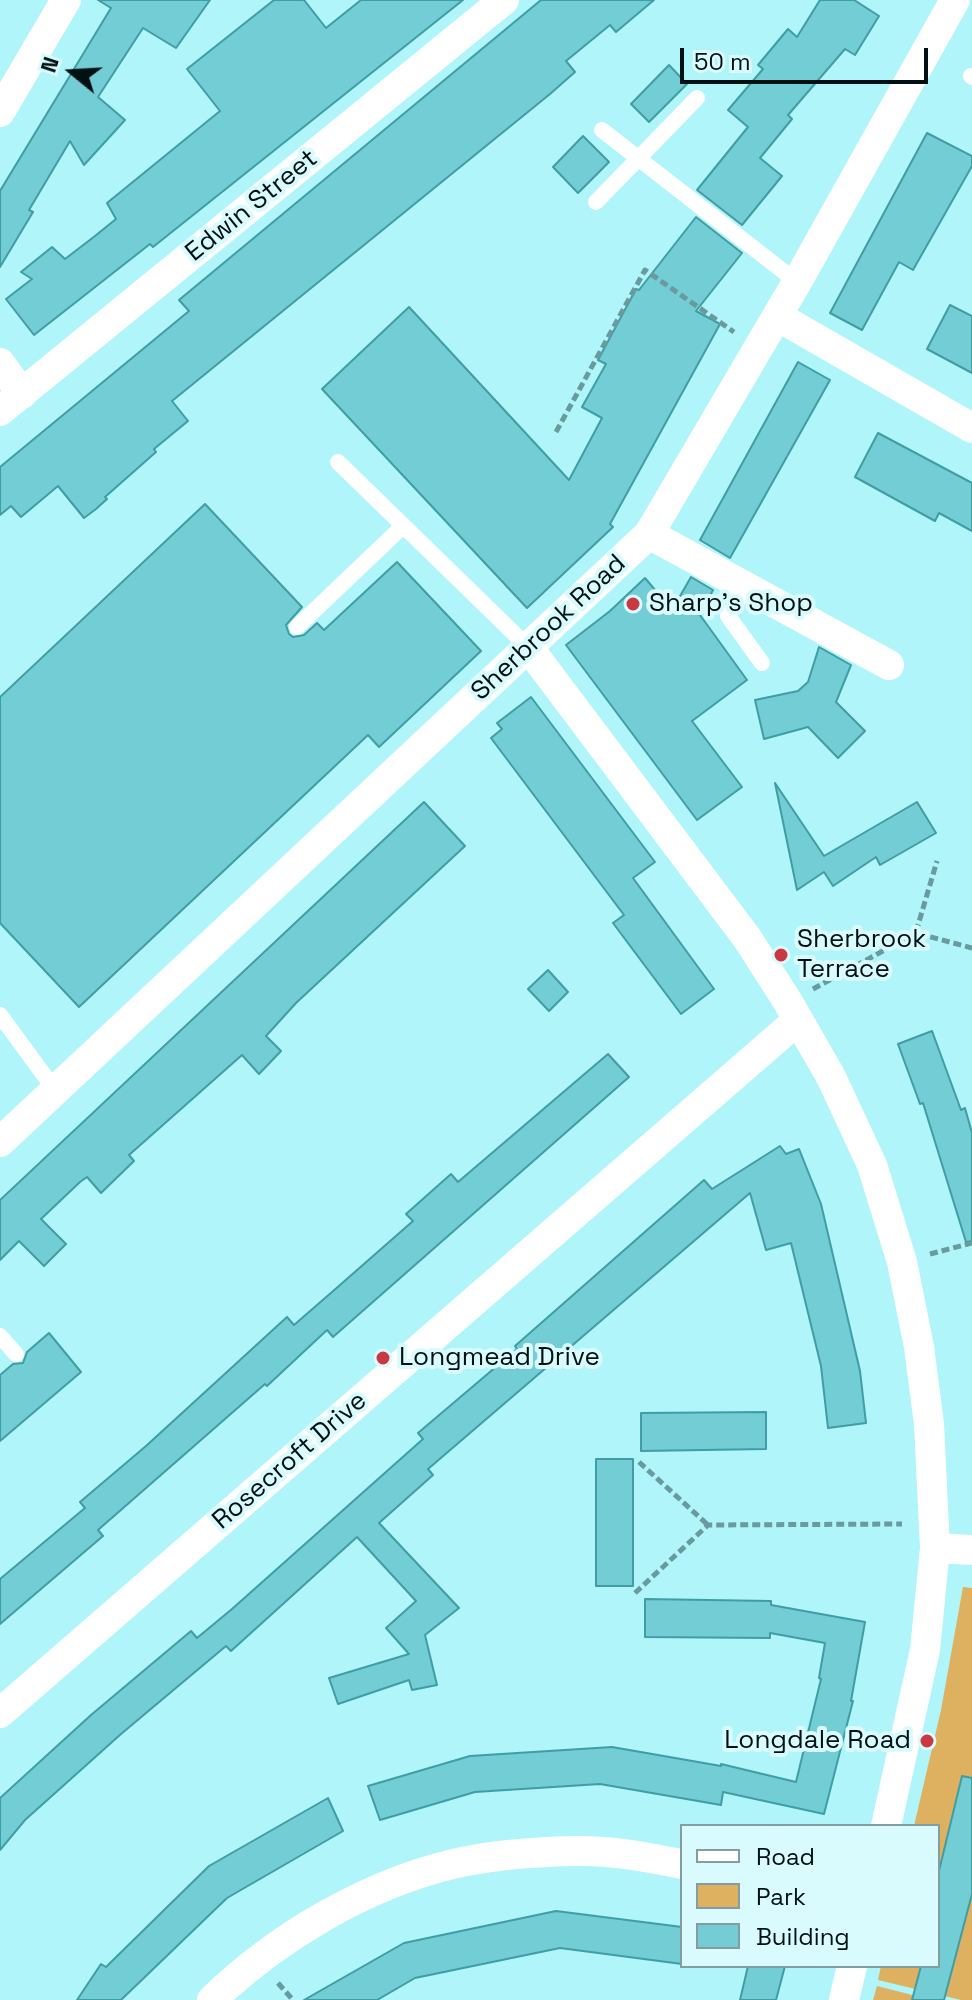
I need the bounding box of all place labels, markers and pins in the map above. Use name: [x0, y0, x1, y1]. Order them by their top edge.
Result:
place label: Sharp's Shop: [649, 588, 813, 620]
marker: Sharp's Shop: [624, 595, 642, 613]
place label: Sherbrook Terrace: [797, 924, 926, 986]
marker: Sherbrook Terrace: [772, 946, 790, 964]
place label: Longmead Drive: [399, 1342, 600, 1374]
marker: Longmead Drive: [374, 1349, 392, 1367]
place label: Longdale Road: [724, 1725, 911, 1757]
marker: Longdale Road: [918, 1732, 936, 1750]

